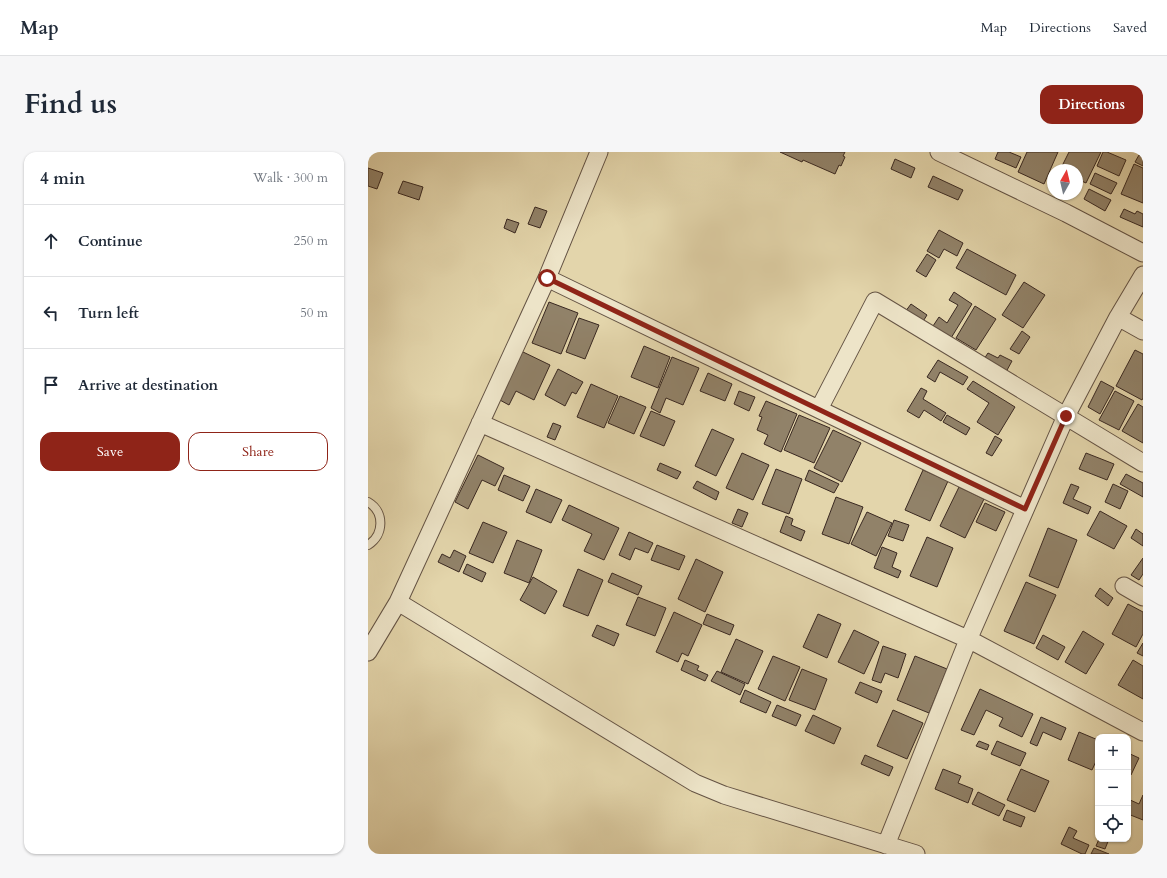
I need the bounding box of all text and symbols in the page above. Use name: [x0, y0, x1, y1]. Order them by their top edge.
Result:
text: Map: [20, 15, 59, 41]
text: Map: [981, 18, 1007, 37]
text: Directions: [1029, 18, 1091, 37]
text: Saved: [1113, 18, 1147, 37]
text: Find us: [24, 85, 117, 123]
button: Directions: [1040, 85, 1143, 124]
north arrow: [1047, 164, 1083, 200]
text: 4 min: [40, 167, 85, 190]
text: Walk · 300 m: [253, 169, 328, 187]
icon: ahead: [40, 230, 62, 252]
text: Continue: [78, 231, 143, 251]
text: 250 m: [294, 232, 328, 250]
route start: [538, 269, 556, 287]
icon: left: [40, 302, 62, 324]
text: Turn left: [78, 303, 139, 323]
text: 50 m: [300, 304, 328, 322]
icon: arrive: [40, 374, 62, 396]
text: Arrive at destination: [78, 375, 218, 395]
route end: [1057, 407, 1075, 425]
button: Save: [40, 432, 180, 471]
button: Share: [188, 432, 328, 471]
map controls: [1095, 734, 1131, 842]
button: +: [1095, 734, 1131, 770]
button: −: [1095, 770, 1131, 806]
button: locate: [1095, 806, 1131, 842]

